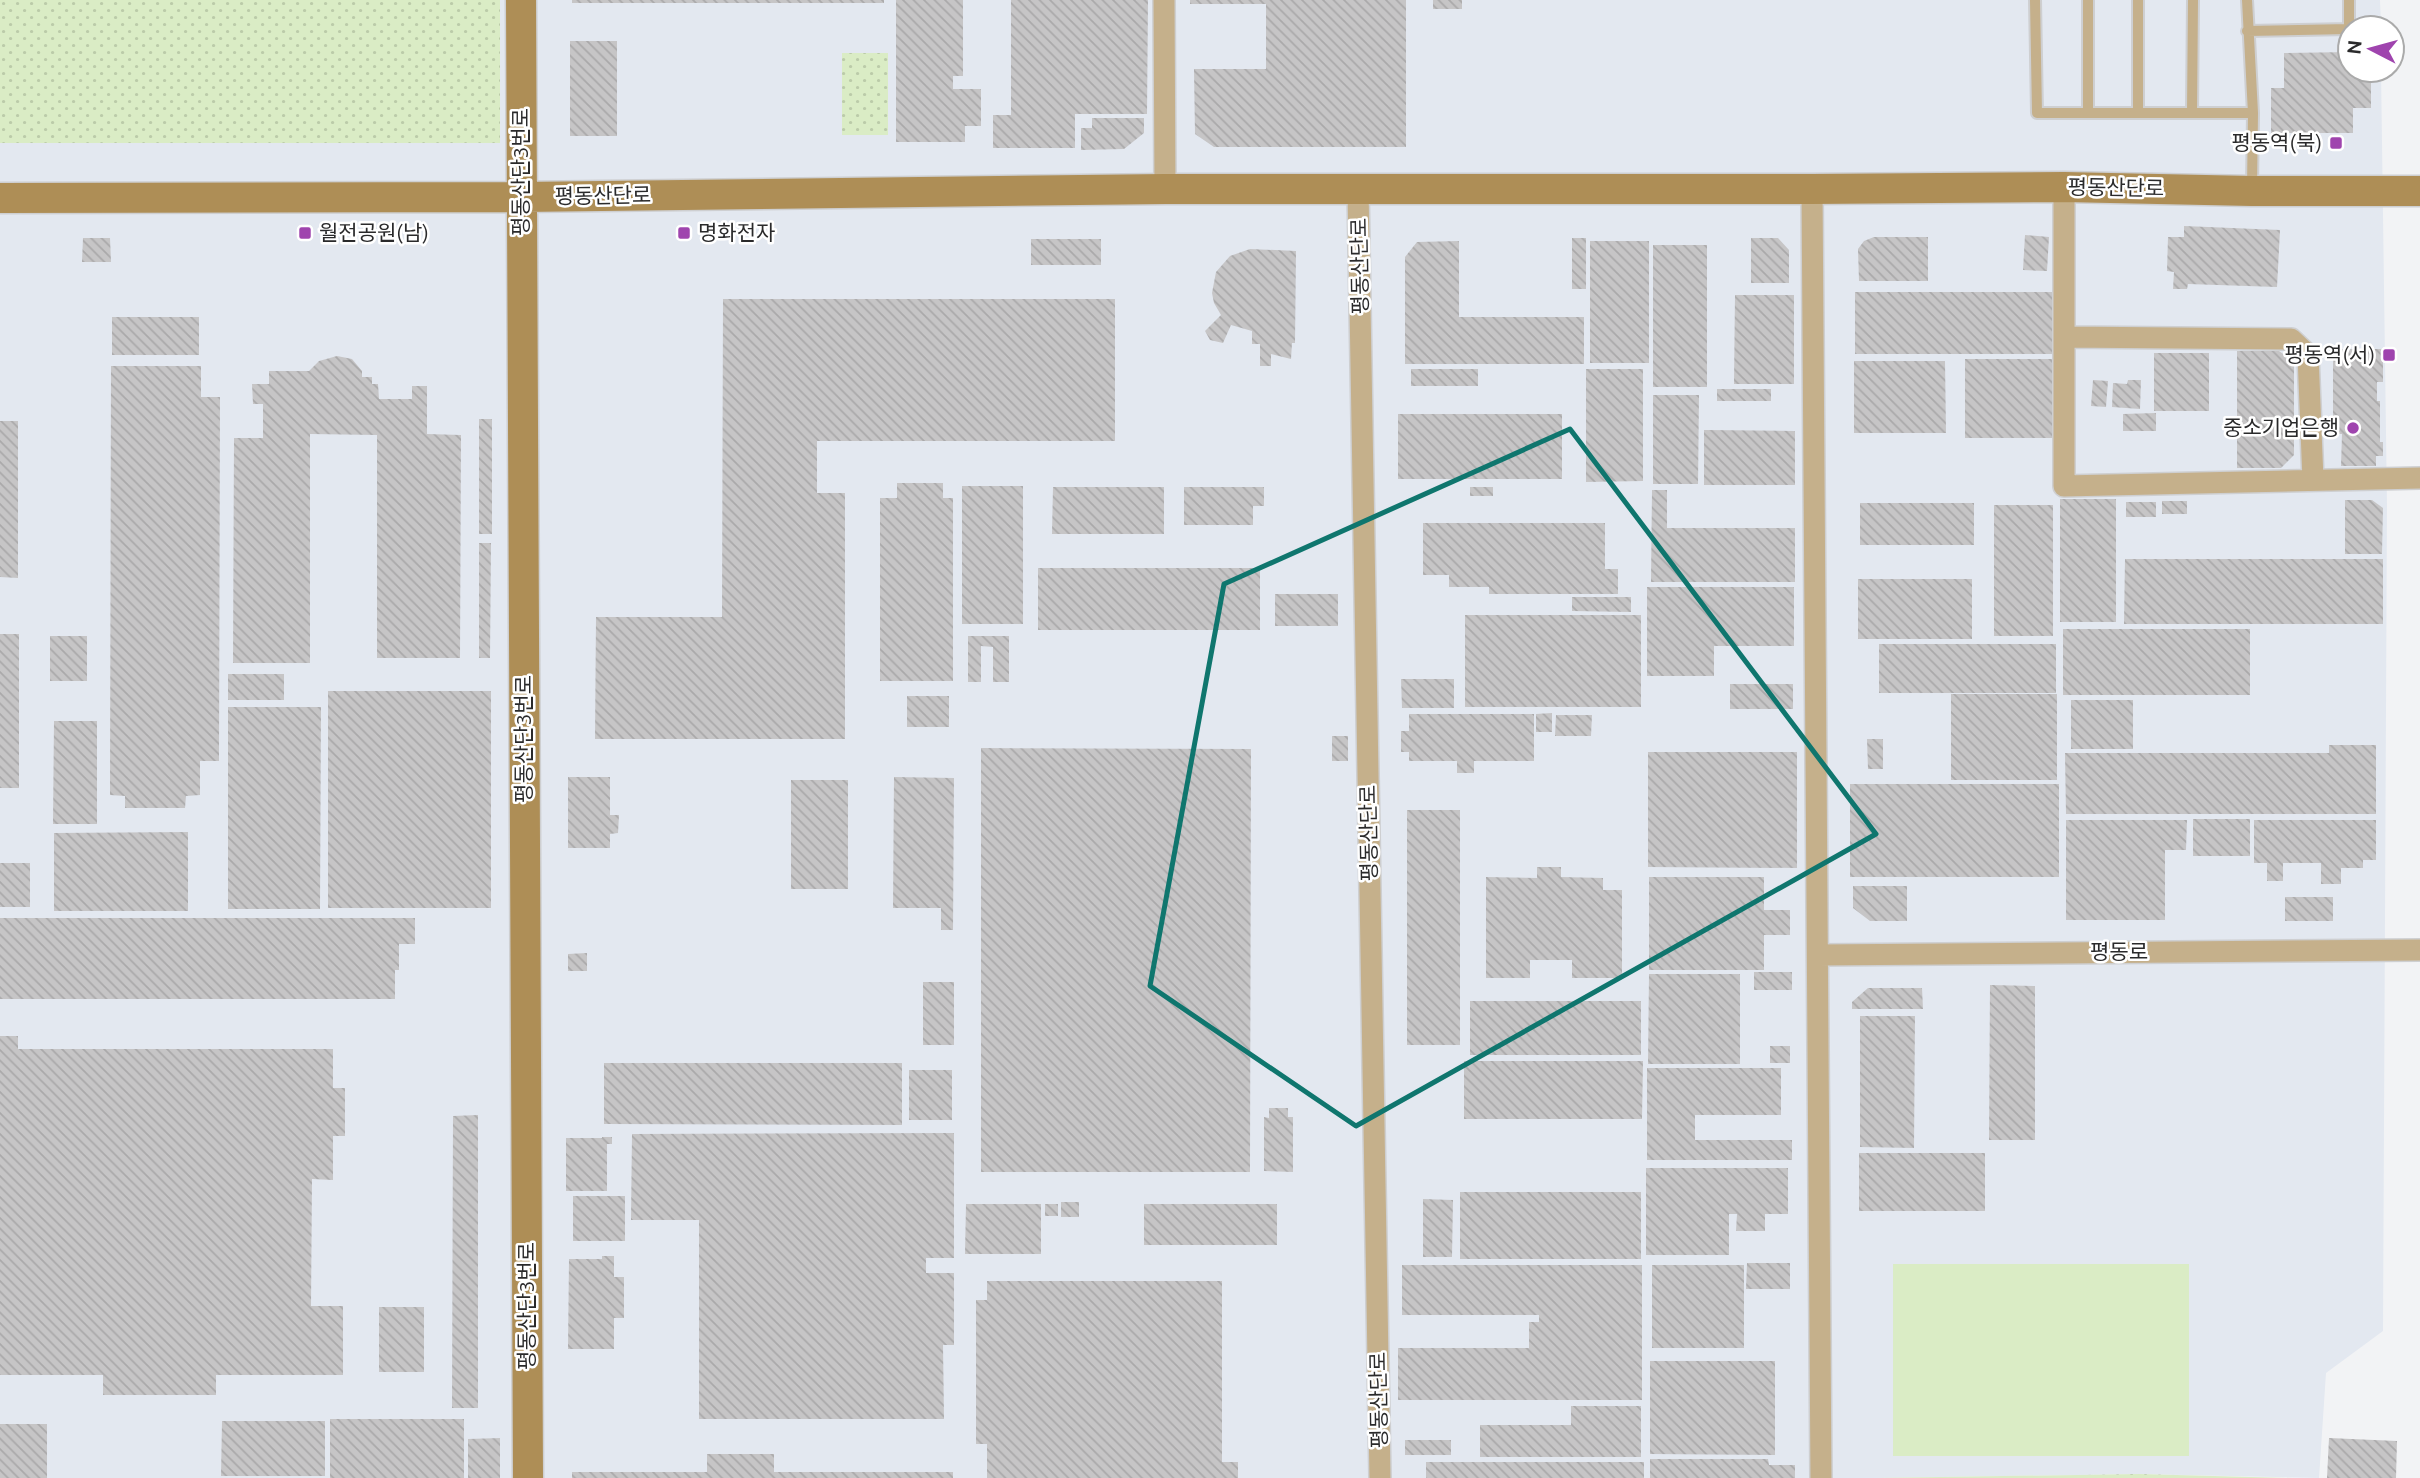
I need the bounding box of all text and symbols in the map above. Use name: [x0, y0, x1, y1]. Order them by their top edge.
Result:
north arrow: [2336, 14, 2406, 84]
text: N: [2342, 39, 2366, 55]
street label: 평동산단3번로: [508, 108, 532, 236]
place label: 평동역(북): [2231, 130, 2322, 154]
marker: 평동역(북): [2328, 135, 2344, 151]
street label: 평동산단로: [2068, 174, 2165, 200]
street label: 평동산단로: [554, 182, 651, 208]
street label: 평동산단로: [1346, 218, 1372, 315]
place label: 월전공원(남): [319, 220, 429, 244]
place label: 명화전자: [698, 220, 775, 244]
marker: 월전공원(남): [297, 225, 313, 241]
marker: 명화전자: [676, 225, 692, 241]
place label: 평동역(서): [2284, 342, 2375, 366]
marker: 평동역(서): [2381, 347, 2397, 363]
place label: 중소기업은행: [2223, 415, 2339, 439]
marker: 중소기업은행: [2345, 420, 2361, 436]
street label: 평동산단3번로: [511, 675, 535, 803]
street label: 평동산단로: [1355, 785, 1381, 882]
street label: 평동로: [2090, 939, 2148, 963]
street label: 평동산단3번로: [514, 1242, 538, 1370]
street label: 평동산단로: [1365, 1352, 1391, 1449]

